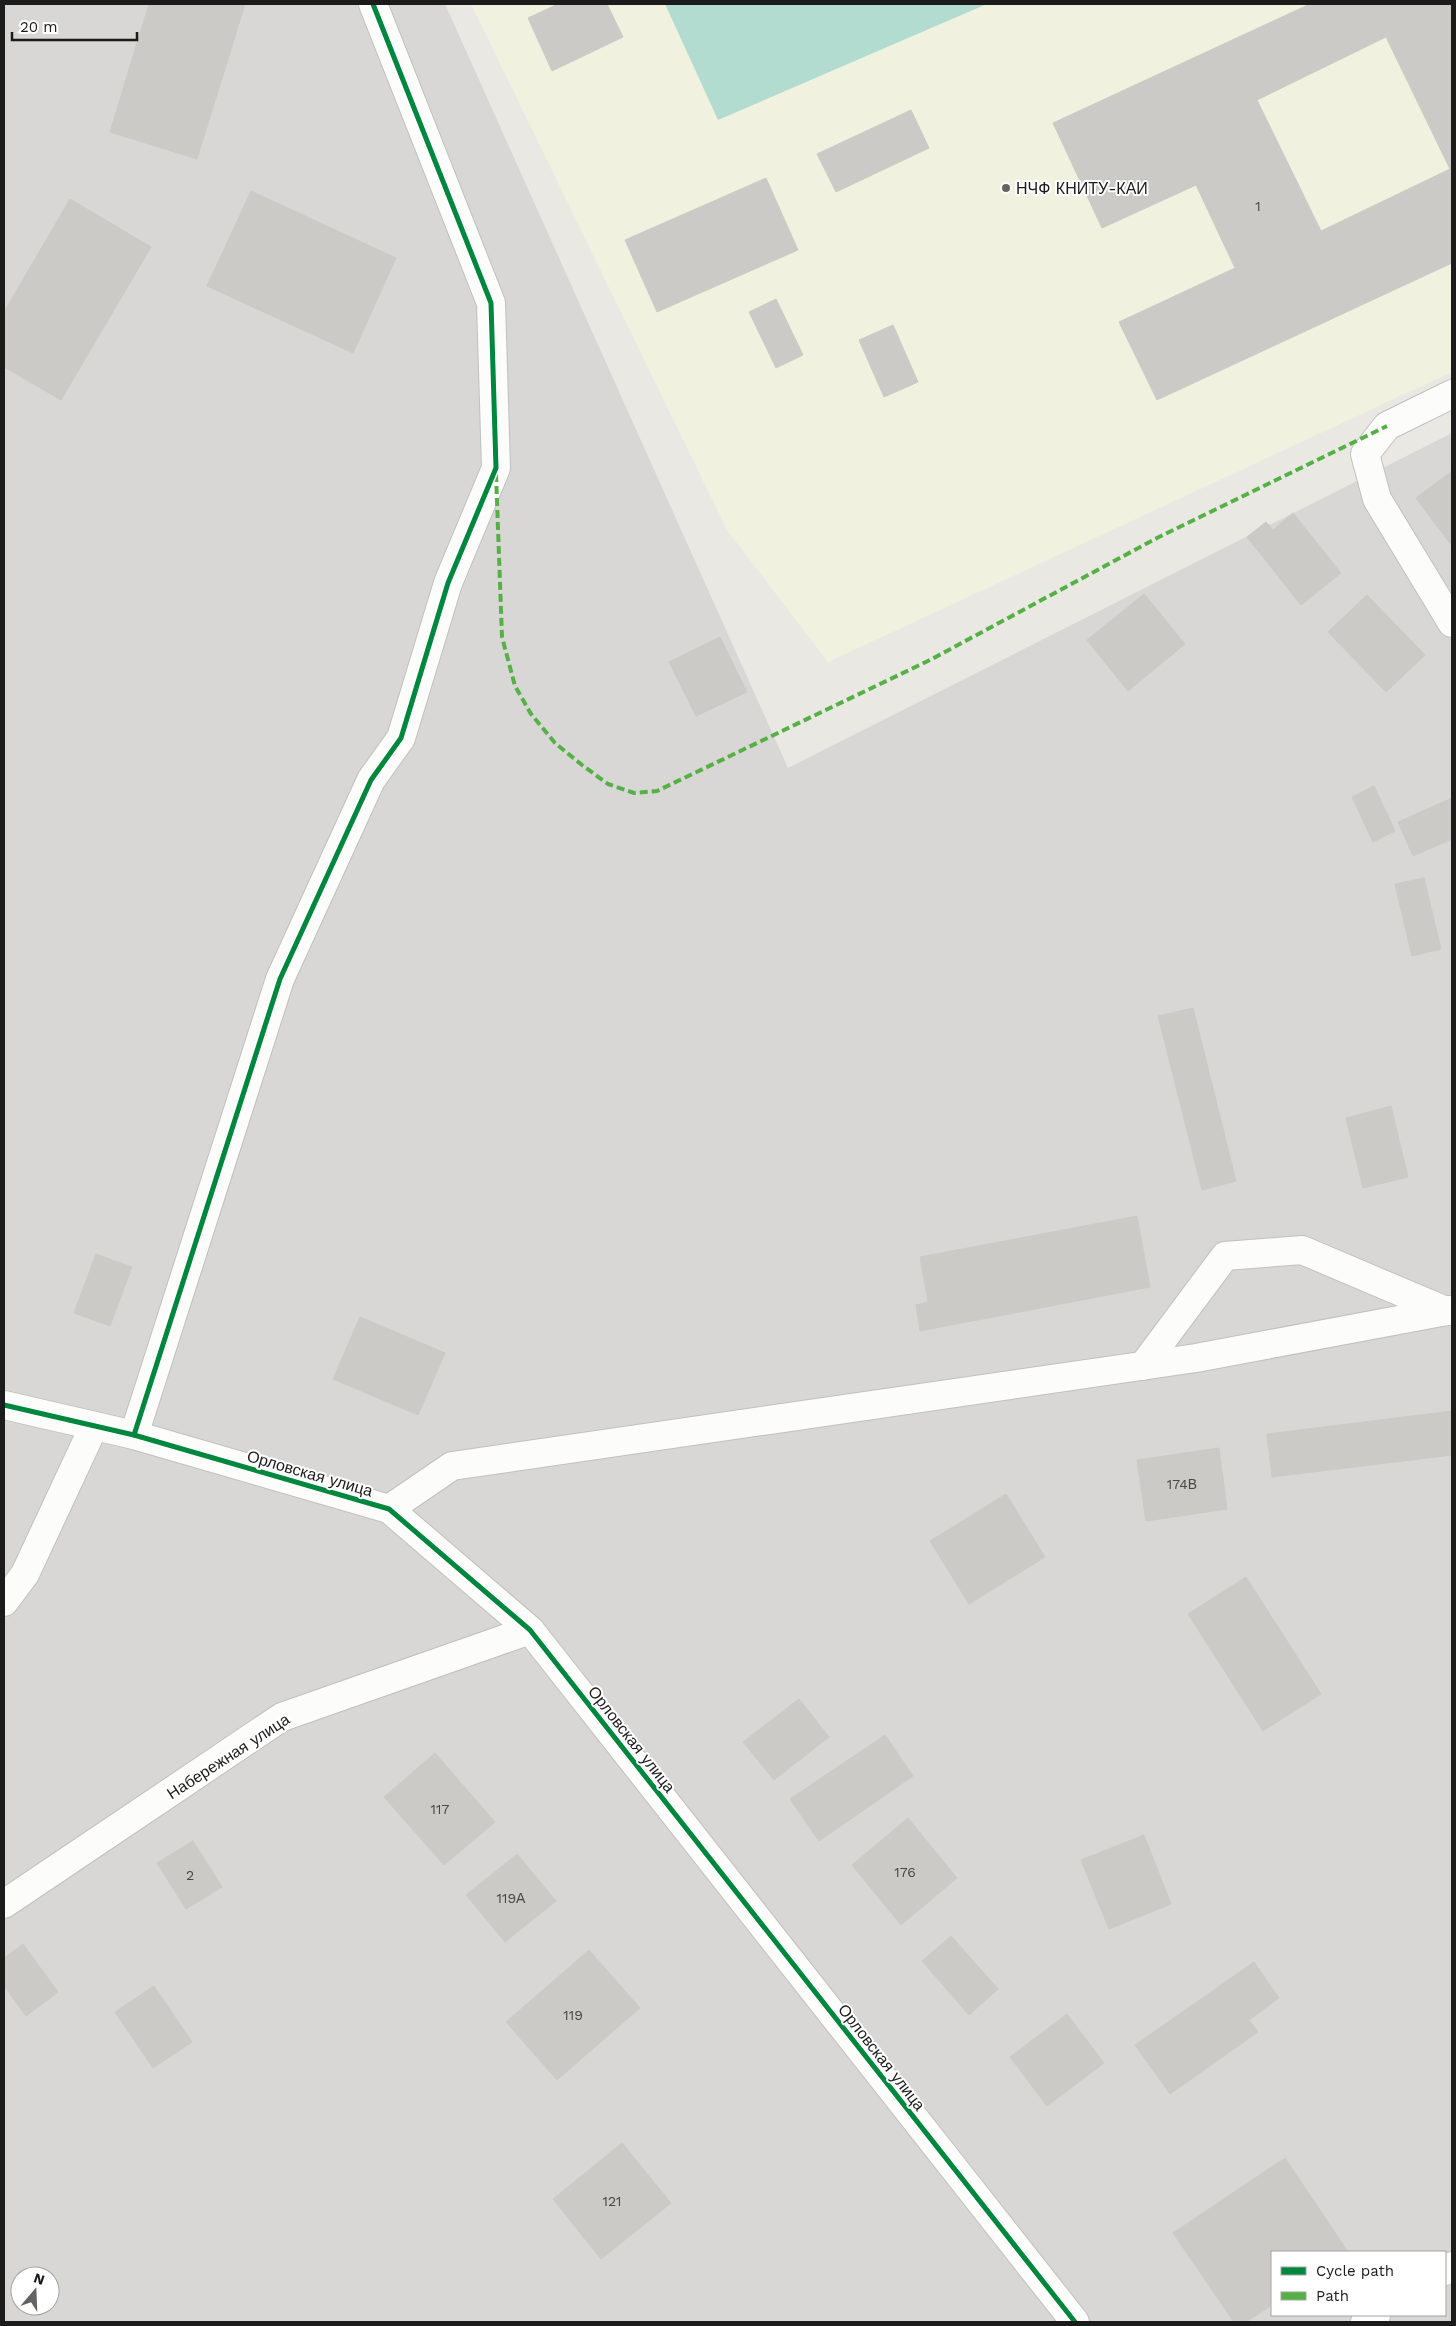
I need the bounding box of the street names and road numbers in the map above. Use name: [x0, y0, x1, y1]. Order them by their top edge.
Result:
street label: Орловская улица: [245, 1446, 375, 1501]
street label: Орловская улица: [584, 1682, 679, 1796]
street label: Набережная улица: [163, 1710, 293, 1803]
street label: Орловская улица: [834, 2000, 929, 2114]

